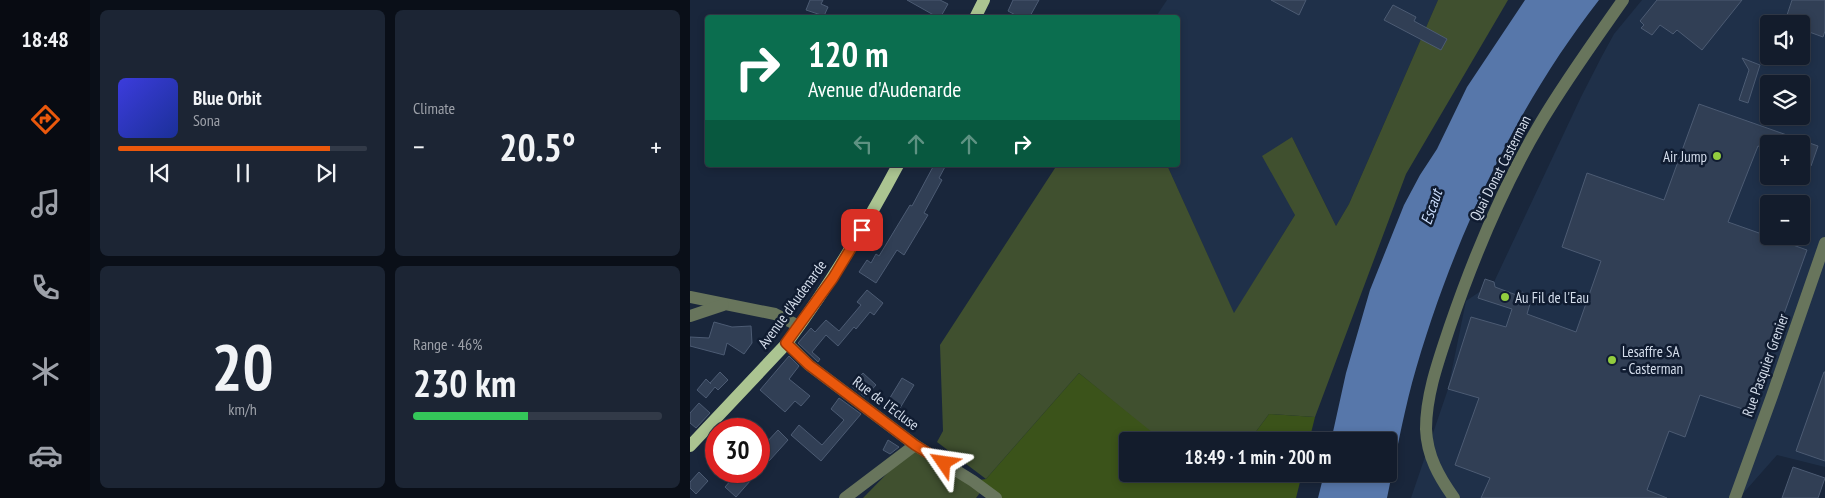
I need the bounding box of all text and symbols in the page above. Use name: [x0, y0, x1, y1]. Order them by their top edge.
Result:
map controls: [1760, 15, 1810, 245]
button: sound: [1760, 15, 1810, 65]
text: 18:48: [21, 25, 69, 53]
text: 120 m: [808, 31, 889, 77]
icon: right: [725, 35, 790, 100]
text: Avenue d'Audenarde: [808, 75, 961, 103]
button: layers: [1760, 75, 1810, 125]
text: Blue Orbit: [193, 86, 262, 110]
text: Climate: [413, 98, 455, 118]
icon: directions: [28, 102, 63, 137]
text: Sona: [193, 110, 220, 130]
street label: Quai Donat Casterman: [1465, 112, 1535, 224]
text: 20.5°: [499, 122, 576, 171]
text: −: [413, 128, 425, 165]
text: +: [650, 128, 662, 165]
icon: left: [849, 130, 877, 158]
icon: ahead: [902, 130, 930, 158]
icon: ahead: [955, 130, 983, 158]
icon: right: [1008, 130, 1036, 158]
button: +: [1760, 135, 1810, 185]
place label: Air Jump: [1663, 147, 1707, 166]
marker: Air Jump: [1711, 150, 1723, 162]
icon: previous: [146, 159, 174, 187]
icon: pause: [229, 159, 257, 187]
icon: next: [312, 159, 340, 187]
water label: Escaut: [1416, 185, 1447, 227]
icon: music: [28, 186, 63, 221]
button: −: [1760, 195, 1810, 245]
pin: [841, 209, 883, 251]
icon: arrive: [848, 216, 876, 244]
street label: Avenue d'Audenarde: [754, 256, 830, 352]
icon: phone: [28, 270, 63, 305]
place label: Au Fil de l'Eau: [1515, 288, 1589, 307]
marker: Au Fil de l'Eau: [1499, 291, 1511, 303]
street label: Rue Pasquier Grenier: [1738, 310, 1793, 419]
text: 20: [211, 324, 274, 408]
text: Range · 46%: [413, 334, 482, 354]
place label: Lesaffre SA - Casterman: [1622, 342, 1683, 378]
icon: climate: [28, 354, 63, 389]
marker: Lesaffre SA - Casterman: [1606, 354, 1618, 366]
text: 230 km: [413, 358, 516, 407]
street label: Rue de l'Ecluse: [849, 372, 923, 434]
text: km/h: [228, 399, 257, 419]
speed limit sign: 30: [705, 418, 770, 483]
position arrow: [917, 436, 969, 488]
icon: car: [28, 438, 63, 473]
text: 18:49 · 1 min · 200 m: [1185, 445, 1331, 469]

